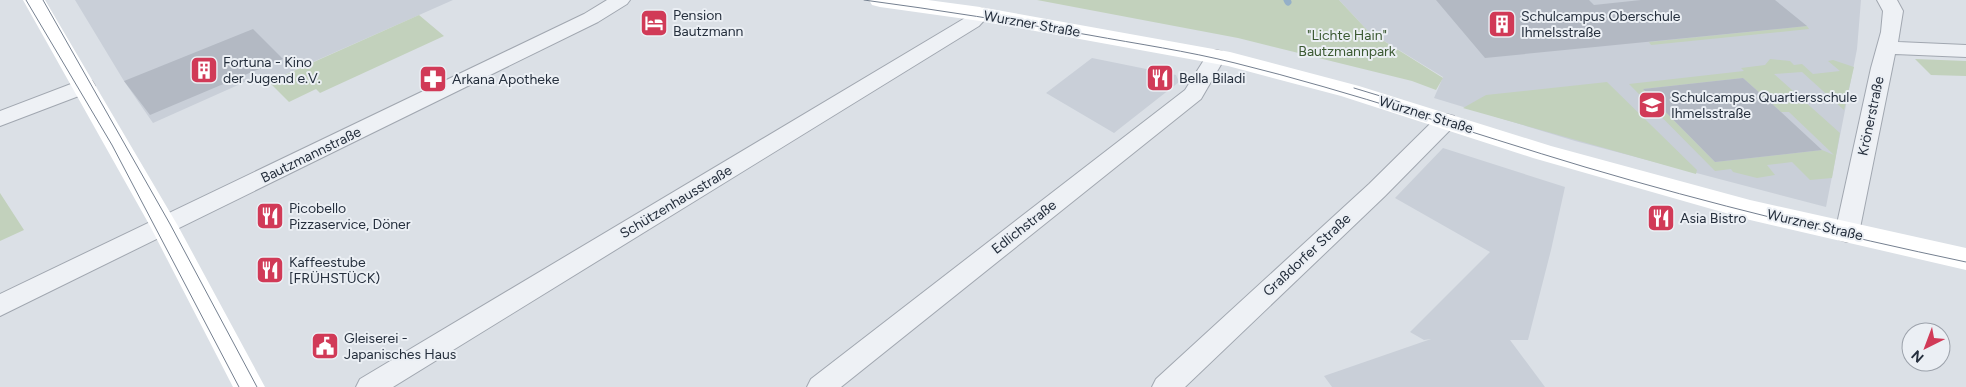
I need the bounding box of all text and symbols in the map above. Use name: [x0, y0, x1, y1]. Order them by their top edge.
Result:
place label: Pension Bautzmann: [673, 7, 744, 40]
street label: Wurzner Straße: [982, 7, 1082, 41]
hotel icon: Pension Bautzmann: [639, 8, 669, 38]
place label: Schulcampus Oberschule Ihmelsstraße: [1521, 8, 1681, 41]
building icon: Schulcampus Oberschule Ihmelsstraße: [1487, 9, 1517, 39]
park label: "Lichte Hain" Bautzmannpark: [1298, 27, 1396, 60]
place label: Fortuna - Kino der Jugend e.V.: [223, 54, 321, 87]
building icon: Fortuna - Kino der Jugend e.V.: [189, 55, 219, 85]
restaurant icon: Bella Biladi: [1145, 63, 1175, 93]
pharmacy icon: Arkana Apotheke: [418, 64, 448, 94]
place label: Bella Biladi: [1179, 70, 1245, 87]
place label: Arkana Apotheke: [452, 71, 560, 88]
street label: Krönerstraße: [1854, 74, 1888, 157]
place label: Schulcampus Quartiersschule Ihmelsstraße: [1671, 89, 1857, 122]
school or university icon: Schulcampus Quartiersschule Ihmelsstraße: [1637, 90, 1667, 120]
street label: Wurzner Straße: [1377, 93, 1476, 138]
street label: Bautzmannstraße: [258, 123, 364, 187]
street label: Schützenhausstraße: [617, 162, 736, 242]
street label: Edlichstraße: [988, 196, 1060, 258]
place label: Picobello Pizzaservice, Döner: [289, 200, 411, 233]
restaurant icon: Picobello Pizzaservice, Döner: [255, 201, 285, 231]
restaurant icon: Asia Bistro: [1646, 203, 1676, 233]
street label: Wurzner Straße: [1765, 206, 1865, 244]
street label: Graßdorfer Straße: [1260, 210, 1355, 300]
place label: Asia Bistro: [1680, 210, 1746, 227]
place label: Kaffeestube [FRÜHSTÜCK): [289, 254, 380, 287]
restaurant icon: Kaffeestube [FRÜHSTÜCK): [255, 255, 285, 285]
north arrow: [1901, 322, 1951, 372]
place label: Gleiserei - Japanisches Haus: [344, 330, 456, 363]
public building icon: Gleiserei - Japanisches Haus: [310, 331, 340, 361]
text: N: [1908, 346, 1927, 366]

